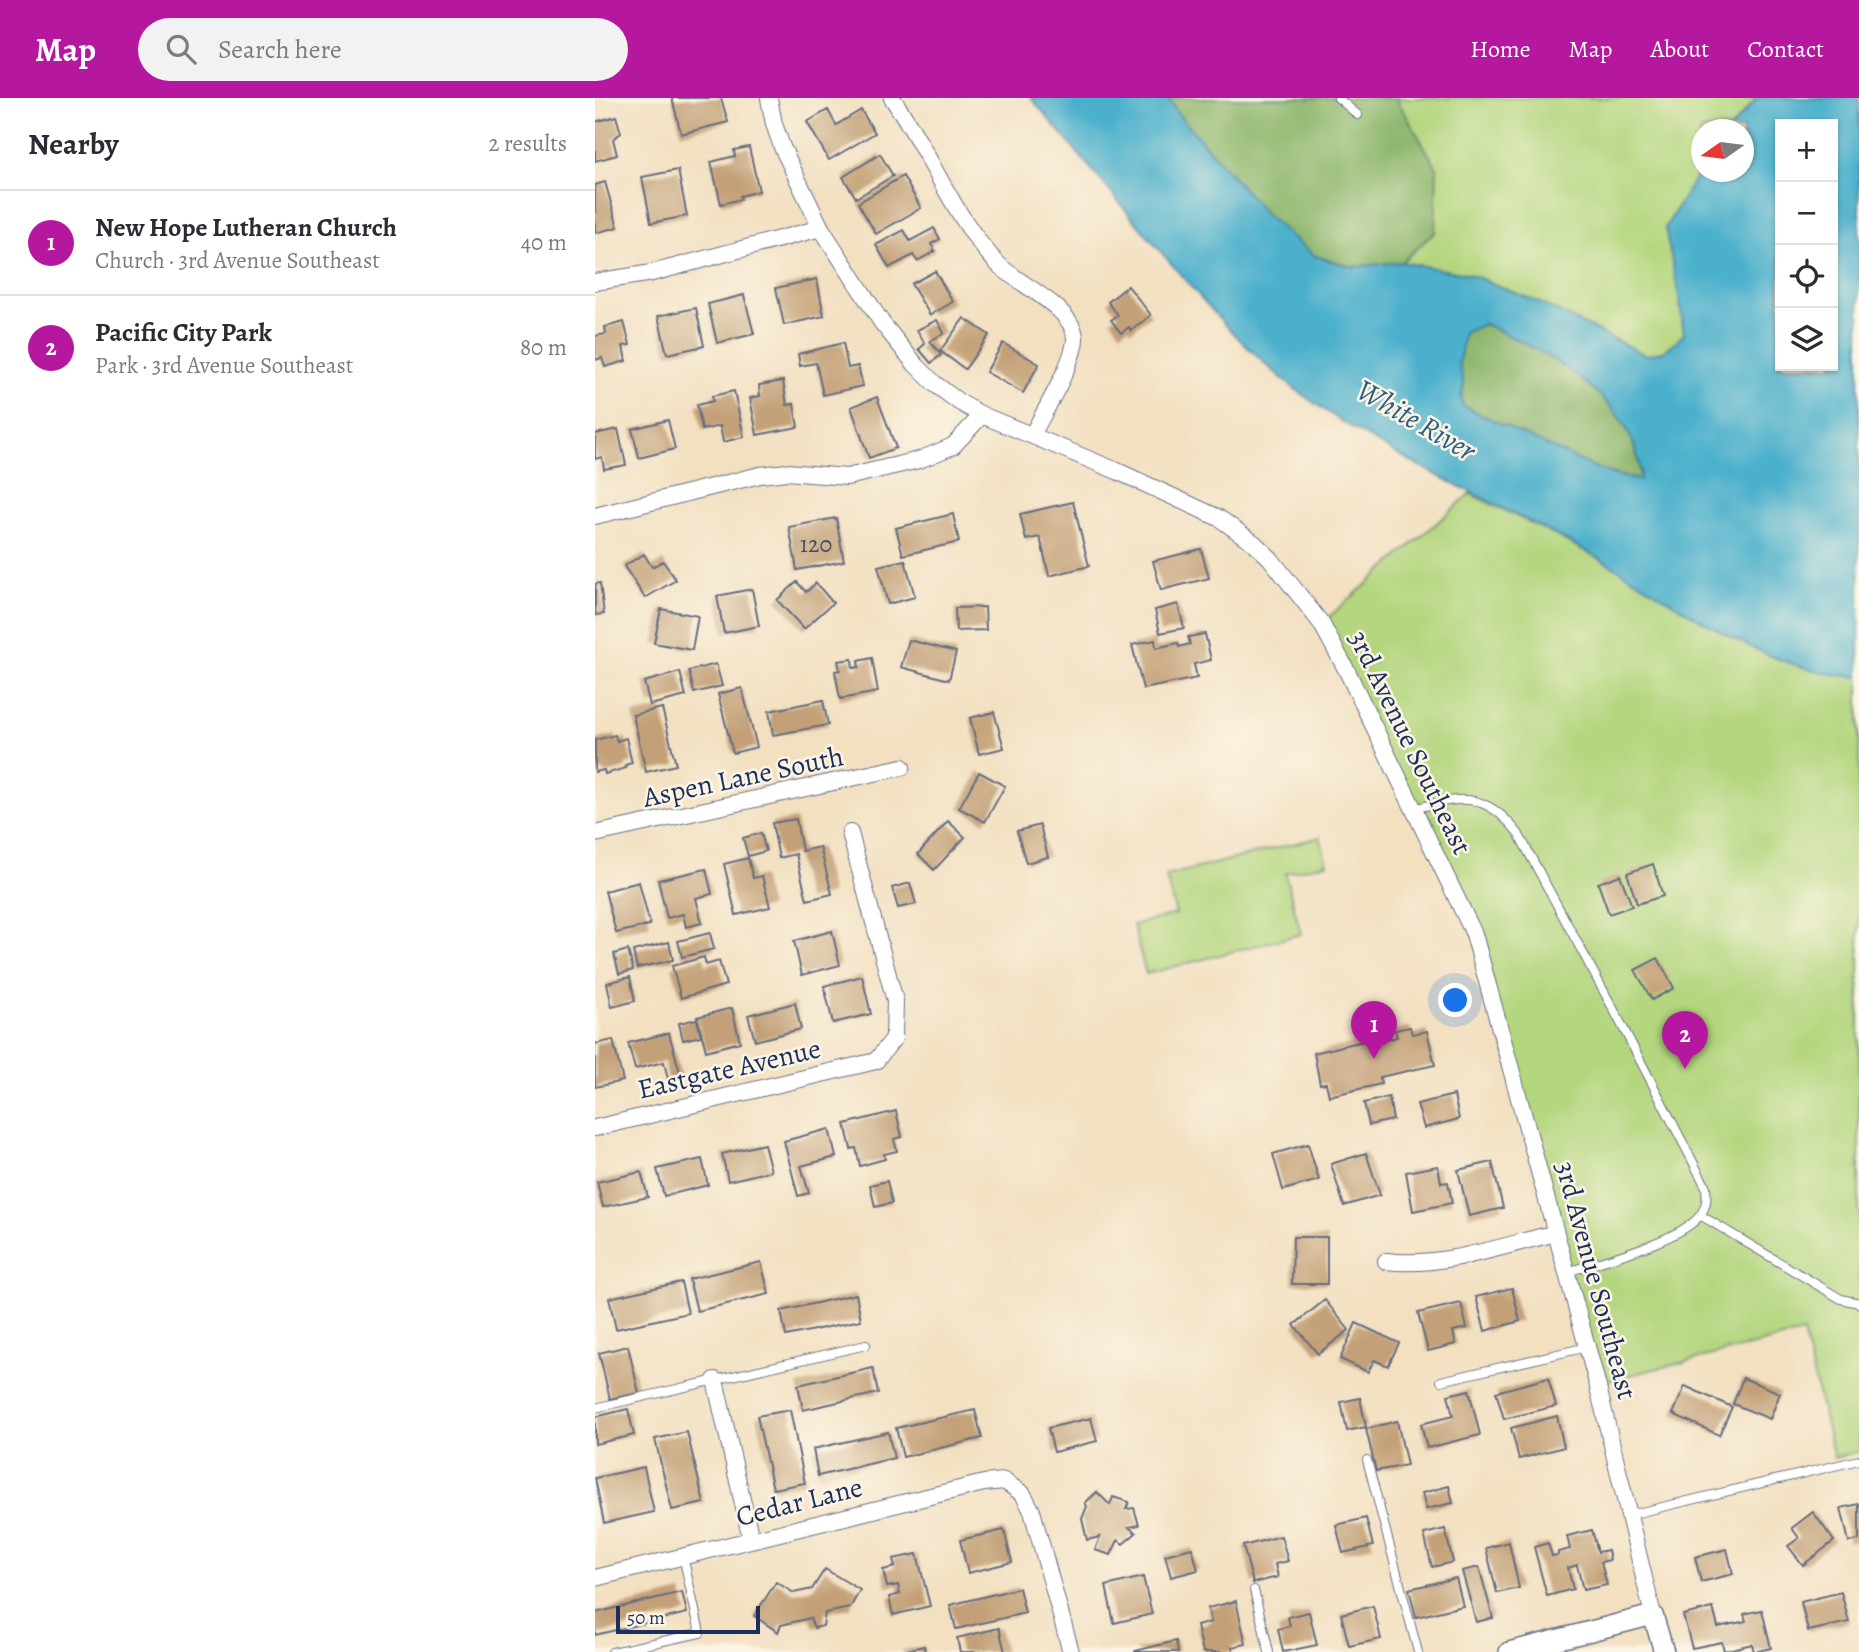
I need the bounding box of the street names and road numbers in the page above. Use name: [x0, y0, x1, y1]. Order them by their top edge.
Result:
street label: 3rd Avenue Southeast: [1339, 624, 1481, 861]
street label: Aspen Lane South: [638, 737, 847, 817]
street label: Eastgate Avenue: [634, 1029, 825, 1109]
street label: 3rd Avenue Southeast: [1546, 1157, 1646, 1404]
street label: Cedar Lane: [732, 1468, 866, 1536]

